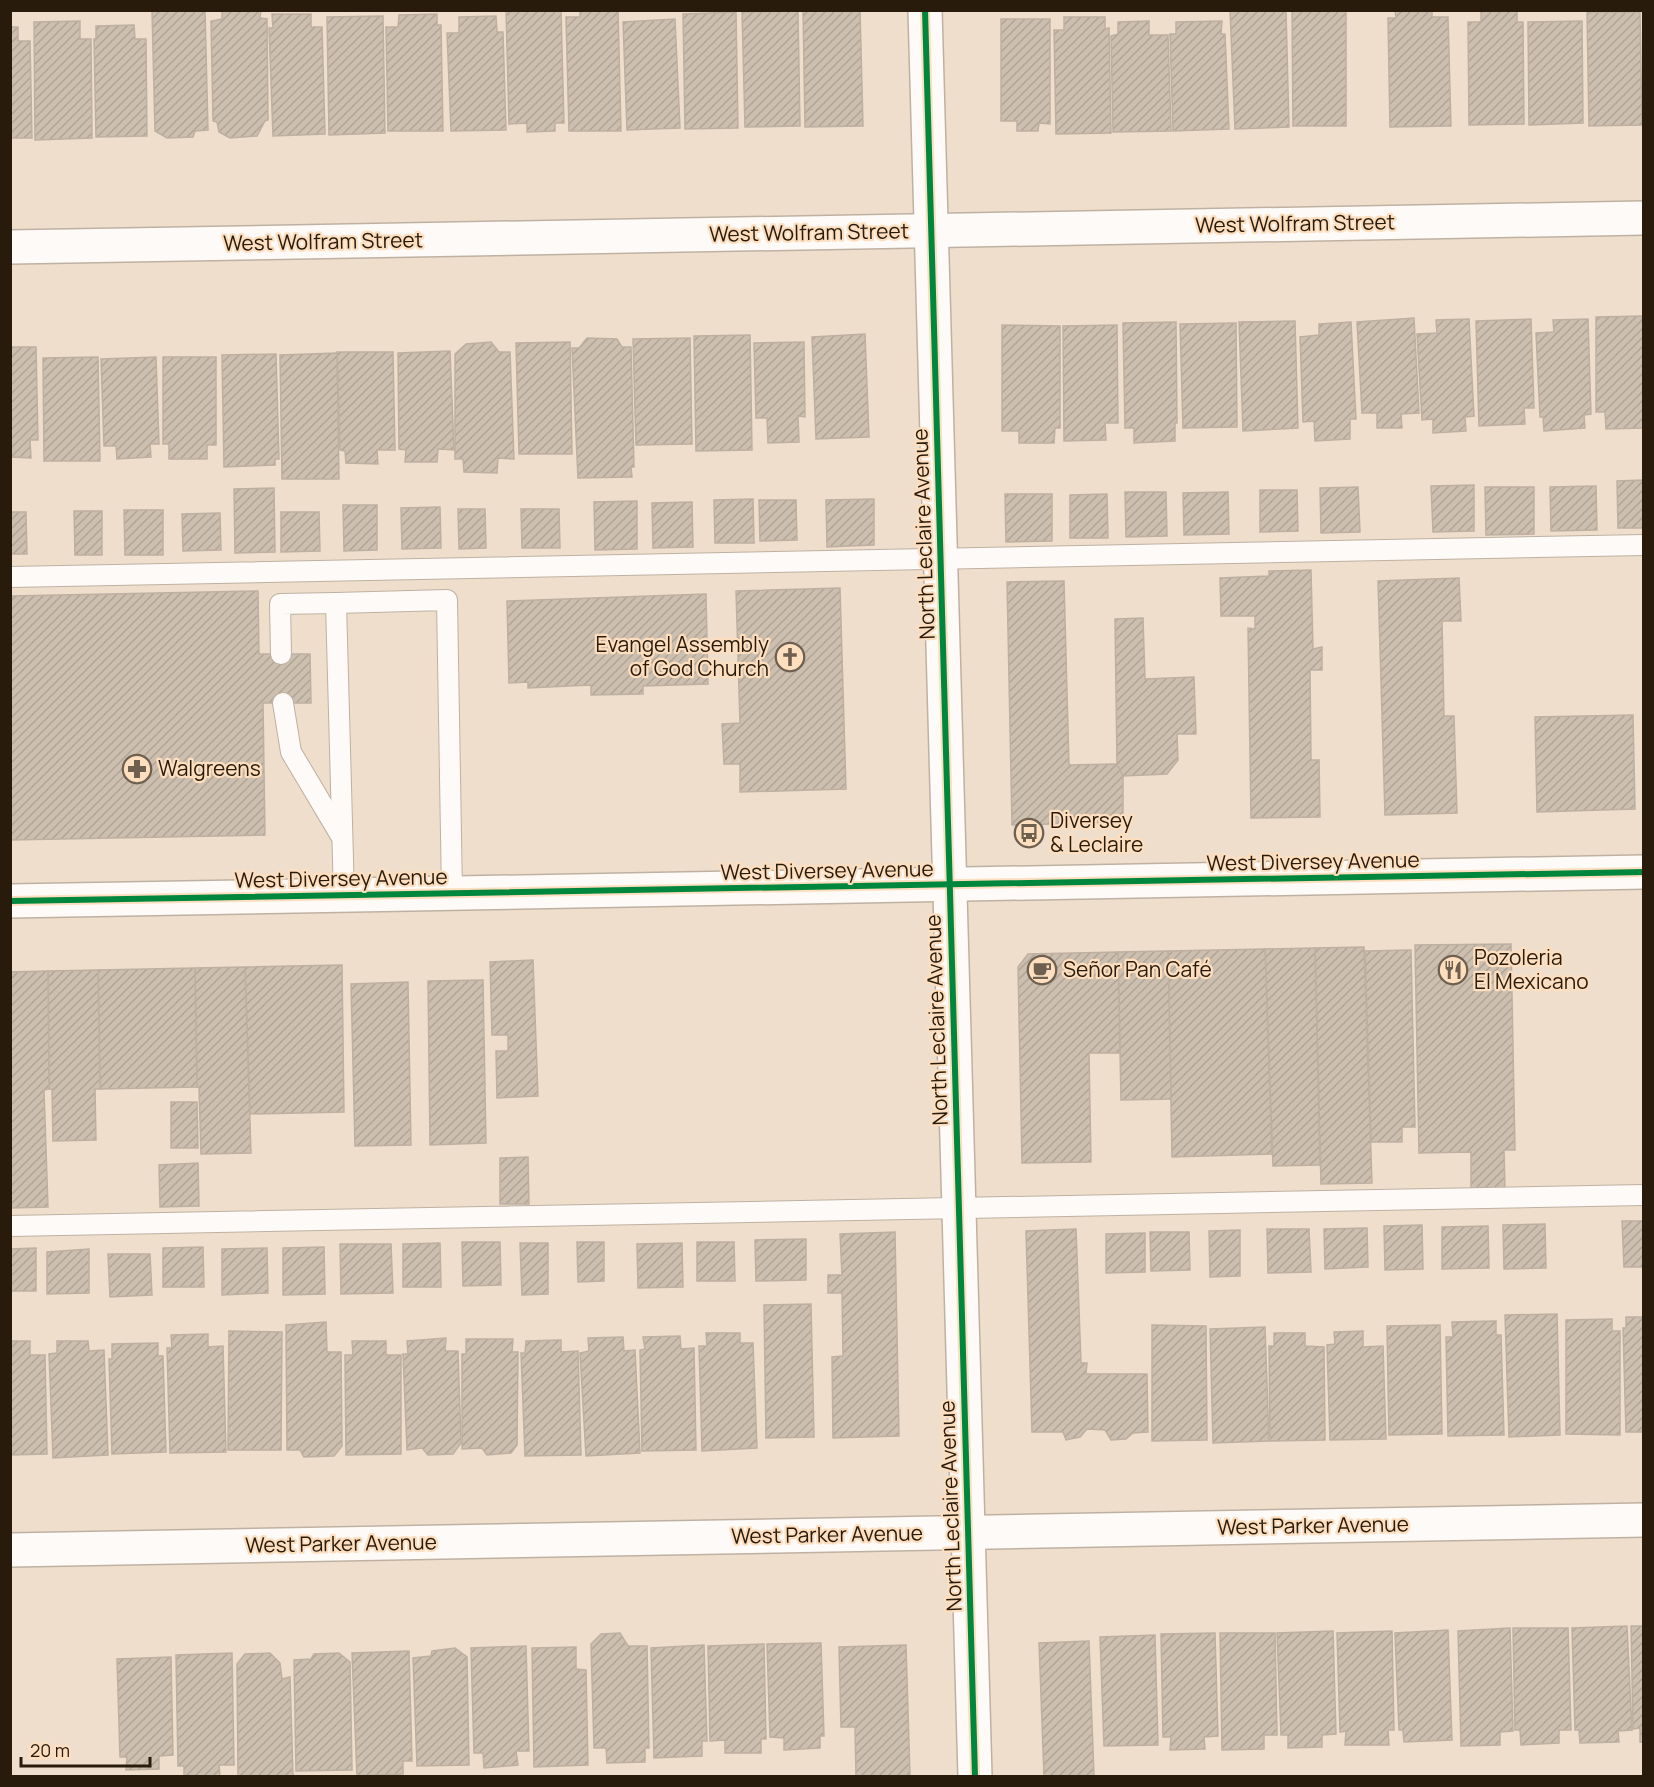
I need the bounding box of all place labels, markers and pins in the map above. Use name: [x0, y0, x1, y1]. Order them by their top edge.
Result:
place label: Evangel Assembly of God Church: [596, 630, 769, 682]
church icon: Evangel Assembly of God Church: [774, 641, 806, 673]
pharmacy icon: Walgreens: [121, 753, 153, 785]
place label: Walgreens: [158, 754, 261, 782]
place label: Diversey & Leclaire: [1050, 806, 1143, 858]
bus stop icon: Diversey & Leclaire: [1013, 817, 1045, 849]
place label: Pozoleria El Mexicano: [1474, 943, 1589, 995]
cafe icon: Señor Pan Café: [1026, 954, 1058, 986]
restaurant icon: Pozoleria El Mexicano: [1437, 954, 1469, 986]
place label: Señor Pan Café: [1063, 955, 1212, 983]

